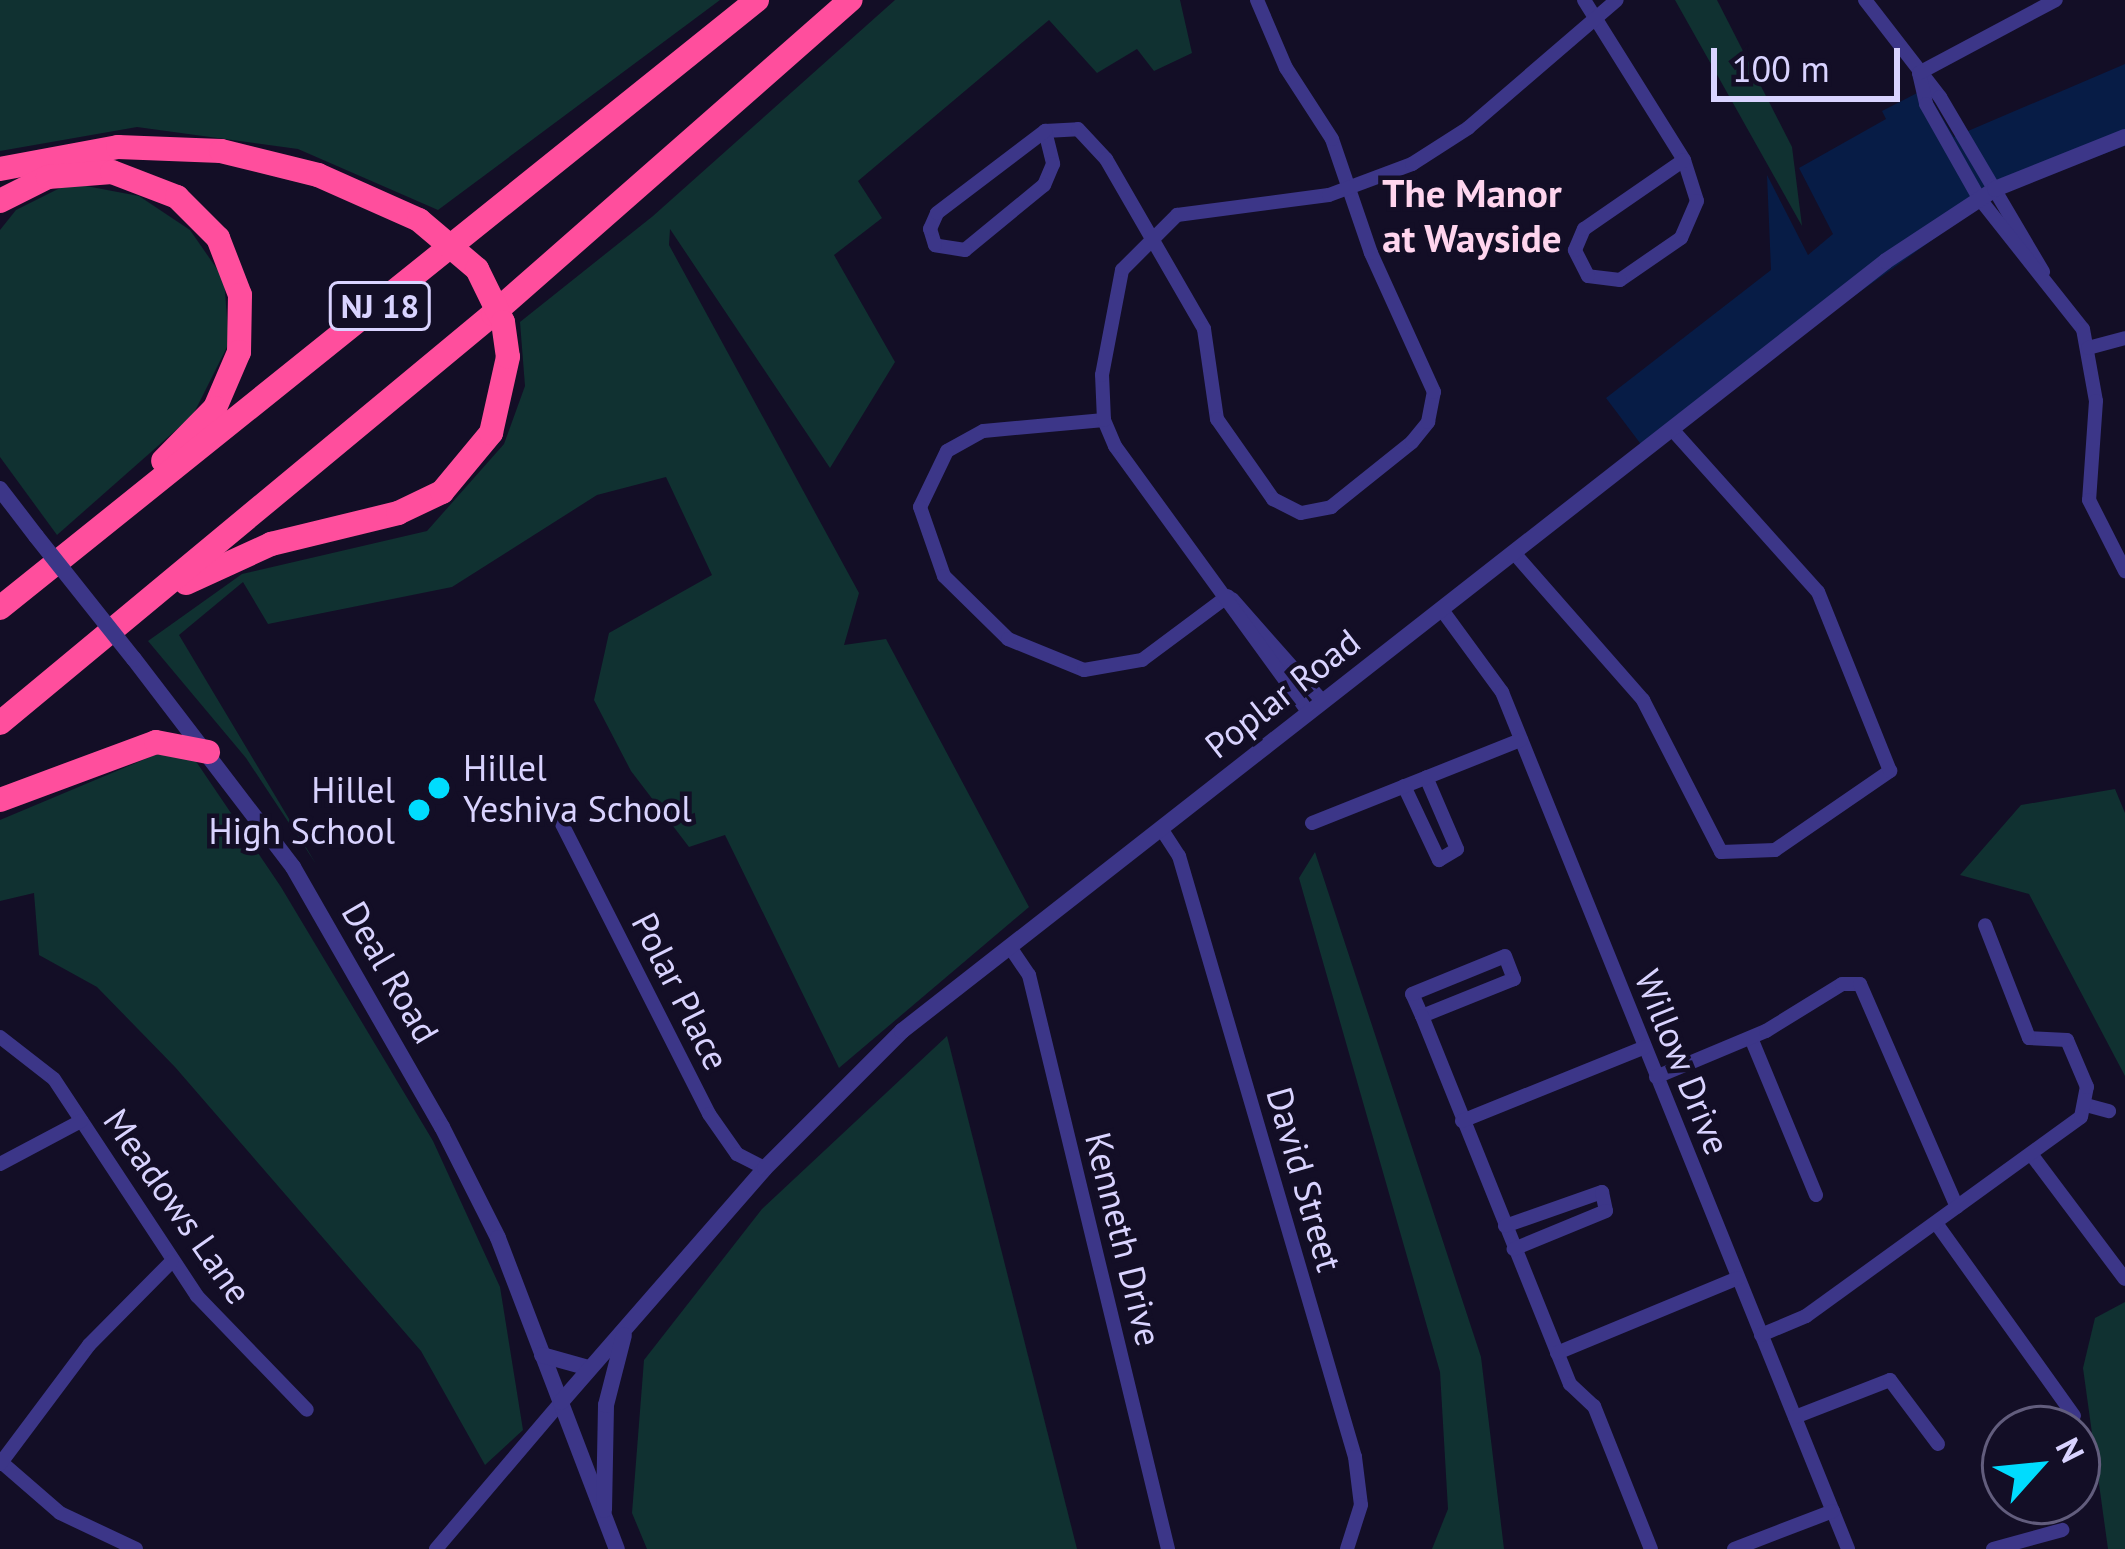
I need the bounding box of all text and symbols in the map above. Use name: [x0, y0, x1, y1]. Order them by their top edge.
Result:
scale bar: [1717, 24, 1906, 98]
text: 100 m: [1732, 45, 1830, 92]
district label: The Manor at Wayside: [1382, 171, 1562, 262]
road number: NJ 18: [326, 279, 434, 333]
street label: Poplar Road: [1196, 619, 1368, 767]
place label: Hillel Yeshiva School: [463, 745, 692, 830]
place label: Hillel High School: [208, 767, 395, 852]
marker: Hillel Yeshiva School: [426, 775, 452, 801]
marker: Hillel High School: [406, 797, 432, 823]
street label: Deal Road: [333, 894, 449, 1050]
street label: Polar Place: [623, 905, 739, 1077]
street label: Willow Drive: [1626, 963, 1740, 1161]
street label: David Street: [1258, 1082, 1352, 1276]
street label: Meadows Lane: [95, 1100, 261, 1312]
street label: Kenneth Drive: [1077, 1128, 1171, 1350]
north arrow: [1981, 1405, 2101, 1525]
text: N: [2047, 1430, 2095, 1469]

